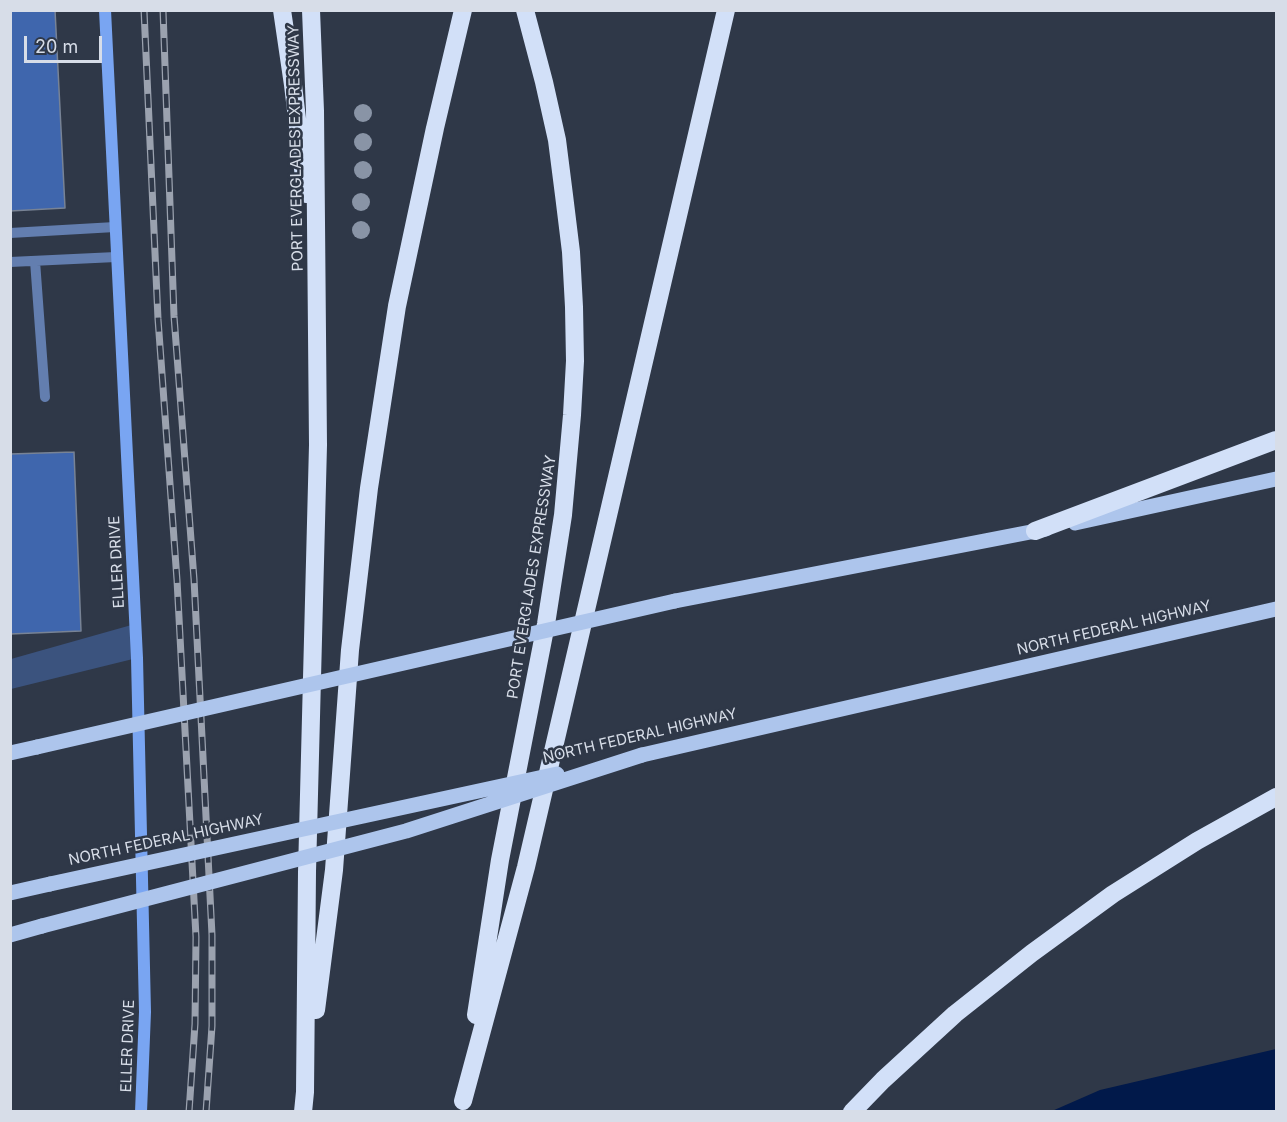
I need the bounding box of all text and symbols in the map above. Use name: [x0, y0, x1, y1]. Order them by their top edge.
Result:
scale bar: [27, 24, 105, 62]
street label: PORT EVERGLADES EXPRESSWAY: [285, 25, 307, 271]
text: 20 m: [35, 36, 78, 57]
street label: PORT EVERGLADES EXPRESSWAY: [504, 454, 560, 700]
street label: ELLER DRIVE: [106, 515, 128, 609]
street label: NORTH FEDERAL HIGHWAY: [1015, 597, 1213, 659]
street label: NORTH FEDERAL HIGHWAY: [541, 705, 739, 767]
street label: NORTH FEDERAL HIGHWAY: [67, 811, 265, 869]
street label: ELLER DRIVE: [117, 999, 139, 1093]

